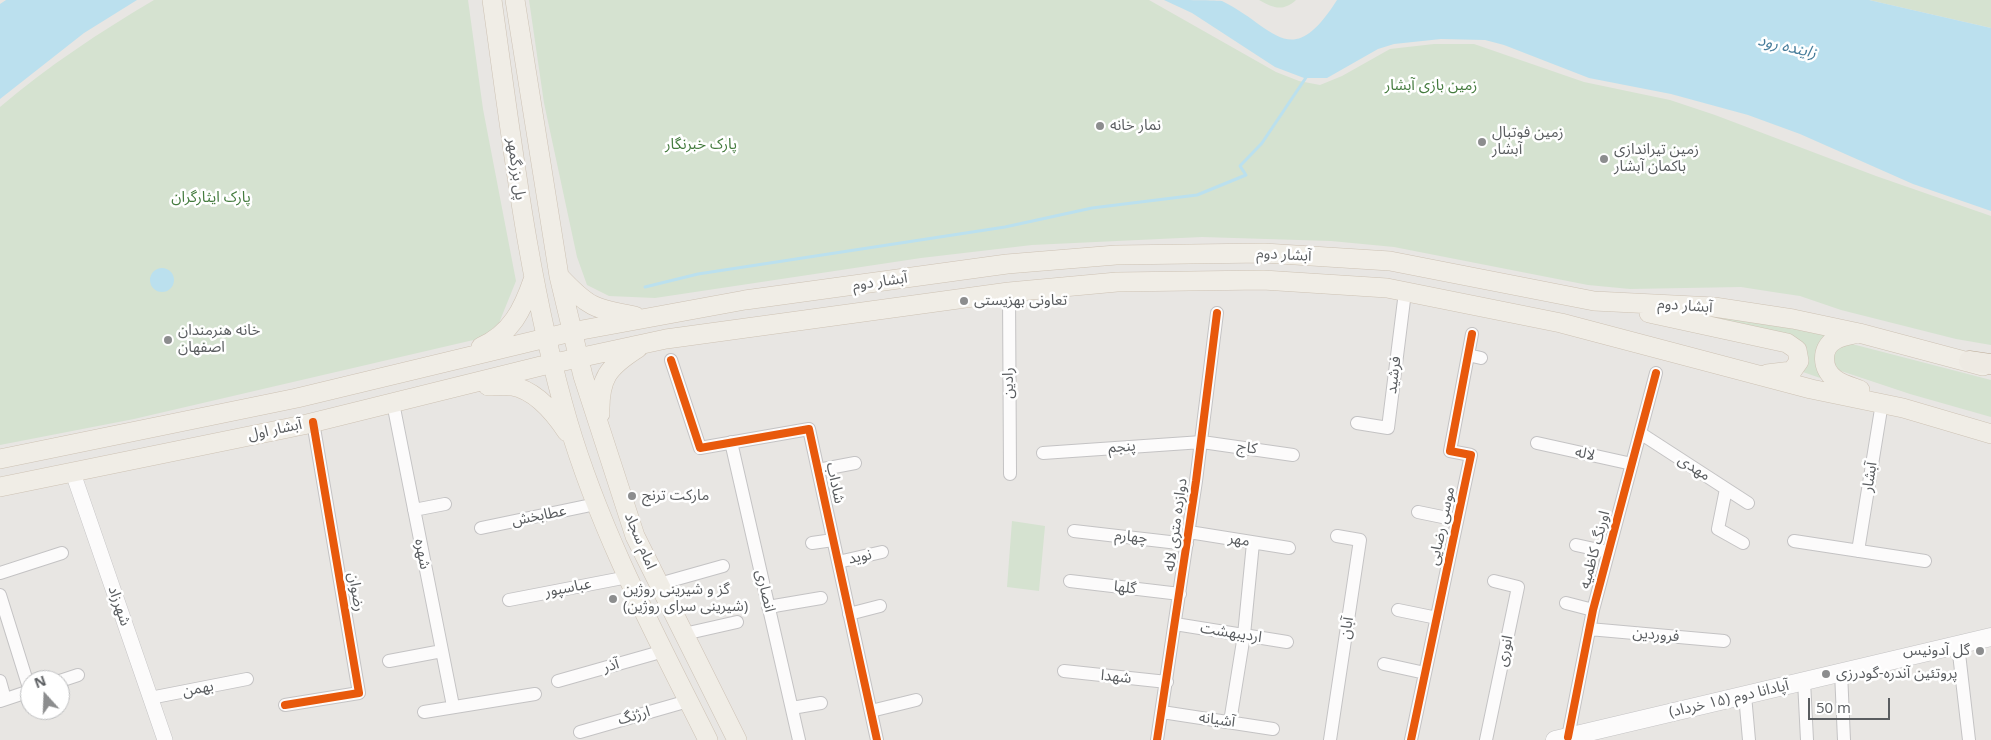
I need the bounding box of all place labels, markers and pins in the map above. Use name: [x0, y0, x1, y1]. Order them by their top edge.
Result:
place label: نمار خانه: [1110, 117, 1161, 135]
marker: نمار خانه: [1094, 120, 1106, 132]
place label: زمین فوتبال آبشار: [1492, 124, 1563, 159]
marker: زمین فوتبال آبشار: [1476, 136, 1488, 148]
place label: زمین تیراندازی باکمان آبشار: [1614, 141, 1699, 176]
marker: زمین تیراندازی باکمان آبشار: [1598, 153, 1610, 165]
place label: تعاونی بهزیستی: [974, 292, 1067, 310]
marker: تعاونی بهزیستی: [958, 295, 970, 307]
place label: خانه هنرمندان اصفهان: [178, 322, 260, 357]
marker: خانه هنرمندان اصفهان: [162, 334, 174, 346]
place label: مارکت ترنج: [642, 487, 709, 505]
marker: مارکت ترنج: [626, 490, 638, 502]
place label: گز و شیرینی روژین (شیرینی سرای روژین): [623, 581, 748, 616]
marker: گز و شیرینی روژین (شیرینی سرای روژین): [607, 593, 619, 605]
place label: گل آدونیس: [1903, 642, 1970, 660]
marker: گل آدونیس: [1974, 645, 1986, 657]
place label: پروتئین آندره-گودرزی: [1836, 665, 1957, 683]
marker: پروتئین آندره-گودرزی: [1820, 668, 1832, 680]

